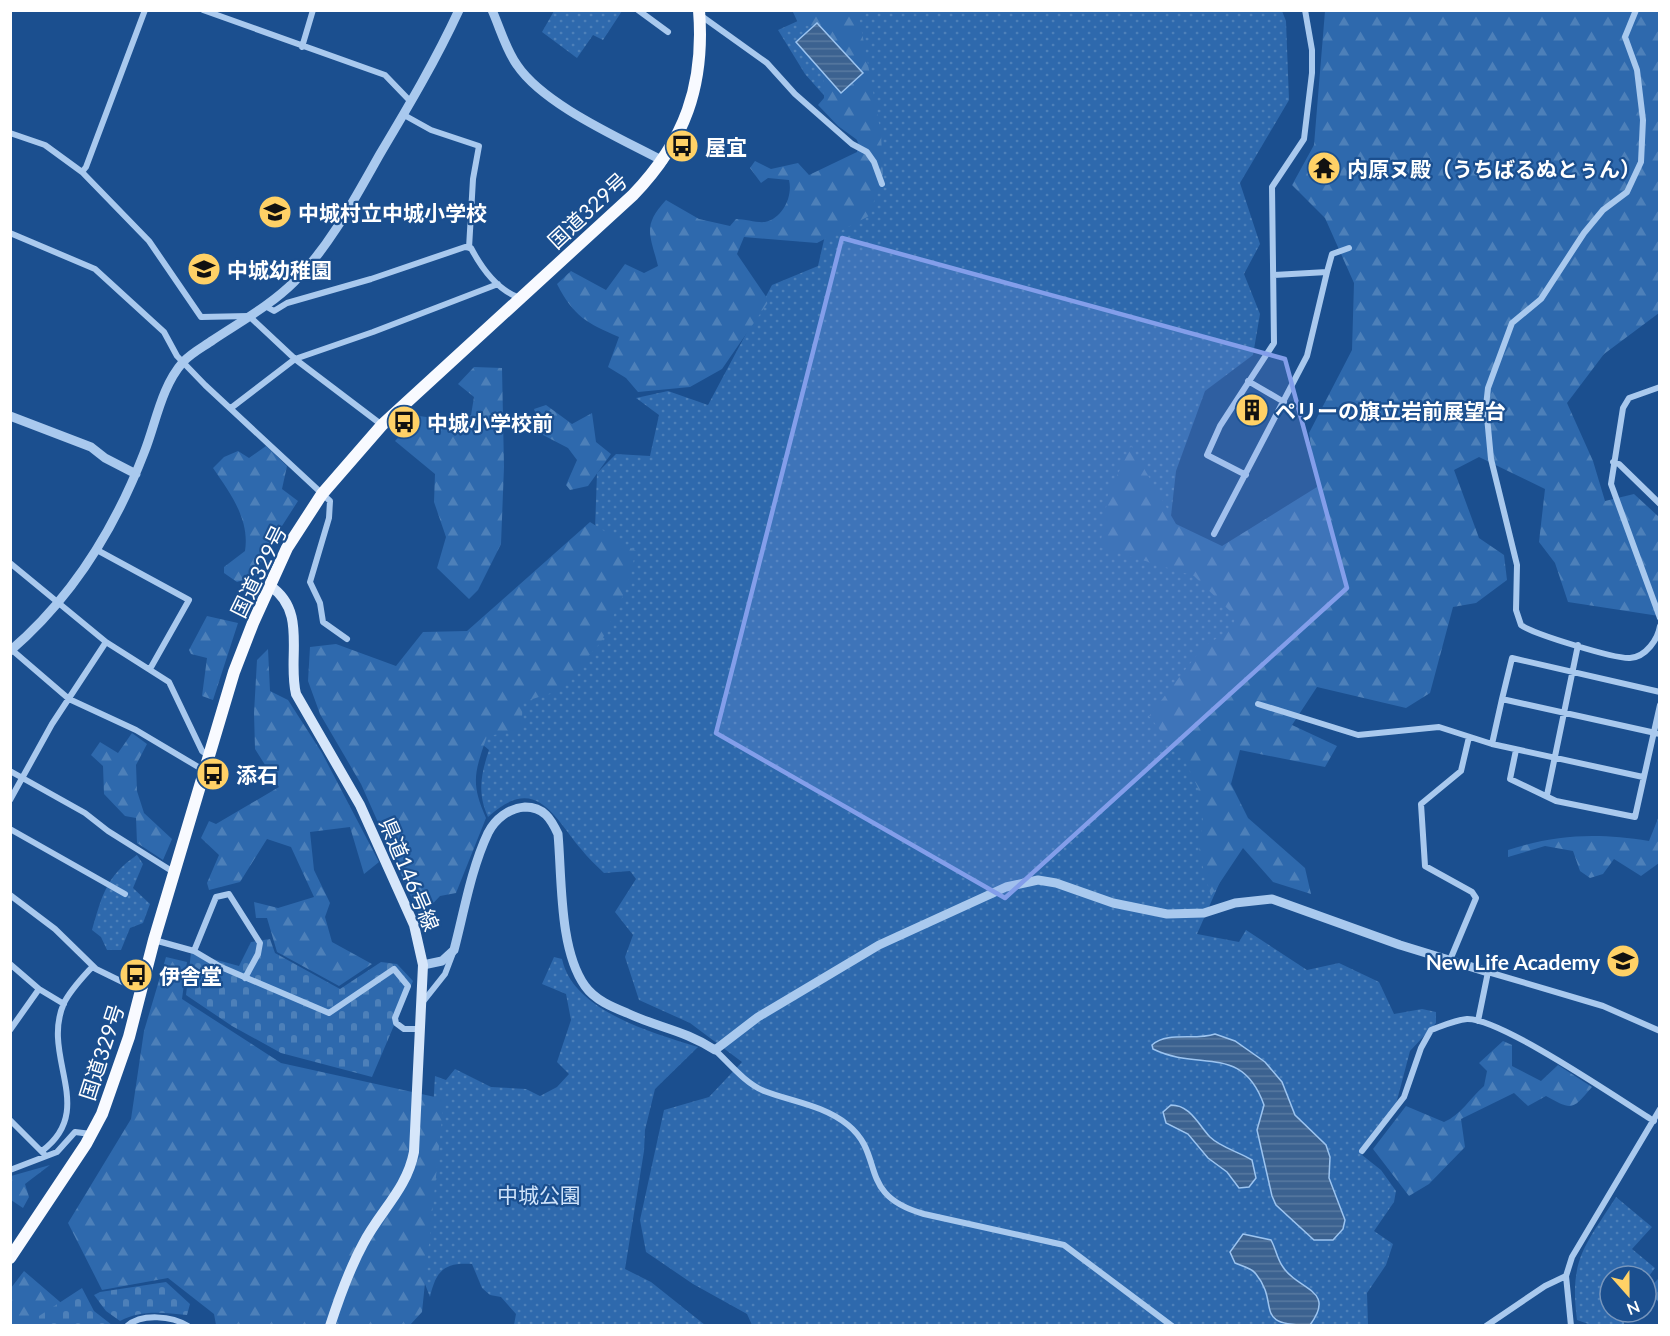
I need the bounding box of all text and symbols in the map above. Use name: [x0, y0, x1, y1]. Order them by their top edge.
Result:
bus stop icon: 屋宜: [664, 128, 700, 164]
place label: 屋宜: [705, 134, 747, 159]
temple icon: 内原ヌ殿（うちばるぬとぅん）: [1306, 150, 1342, 186]
place label: 内原ヌ殿（うちばるぬとぅん）: [1347, 156, 1641, 181]
street label: 国道329号: [542, 167, 632, 253]
school or university icon: 中城村立中城小学校: [257, 194, 293, 230]
place label: 中城村立中城小学校: [298, 200, 487, 225]
school or university icon: 中城幼稚園: [186, 251, 222, 287]
place label: 中城幼稚園: [227, 257, 332, 282]
building icon: ペリーの旗立岩前展望台: [1234, 392, 1270, 428]
place label: ペリーの旗立岩前展望台: [1275, 398, 1506, 423]
bus stop icon: 中城小学校前: [386, 404, 422, 440]
place label: 中城小学校前: [427, 410, 553, 435]
street label: 国道329号: [225, 521, 291, 621]
bus stop icon: 添石: [195, 756, 231, 792]
place label: 添石: [236, 762, 278, 787]
street label: 県道146号線: [375, 814, 445, 934]
school or university icon: New Life Academy: [1605, 943, 1641, 979]
place label: New Life Academy: [1426, 949, 1601, 974]
bus stop icon: 伊舎堂: [118, 957, 154, 993]
place label: 伊舎堂: [159, 963, 222, 988]
street label: 国道329号: [74, 1001, 128, 1103]
park label: 中城公園: [497, 1182, 581, 1207]
north arrow: [1598, 1264, 1658, 1324]
text: N: [1624, 1297, 1643, 1320]

